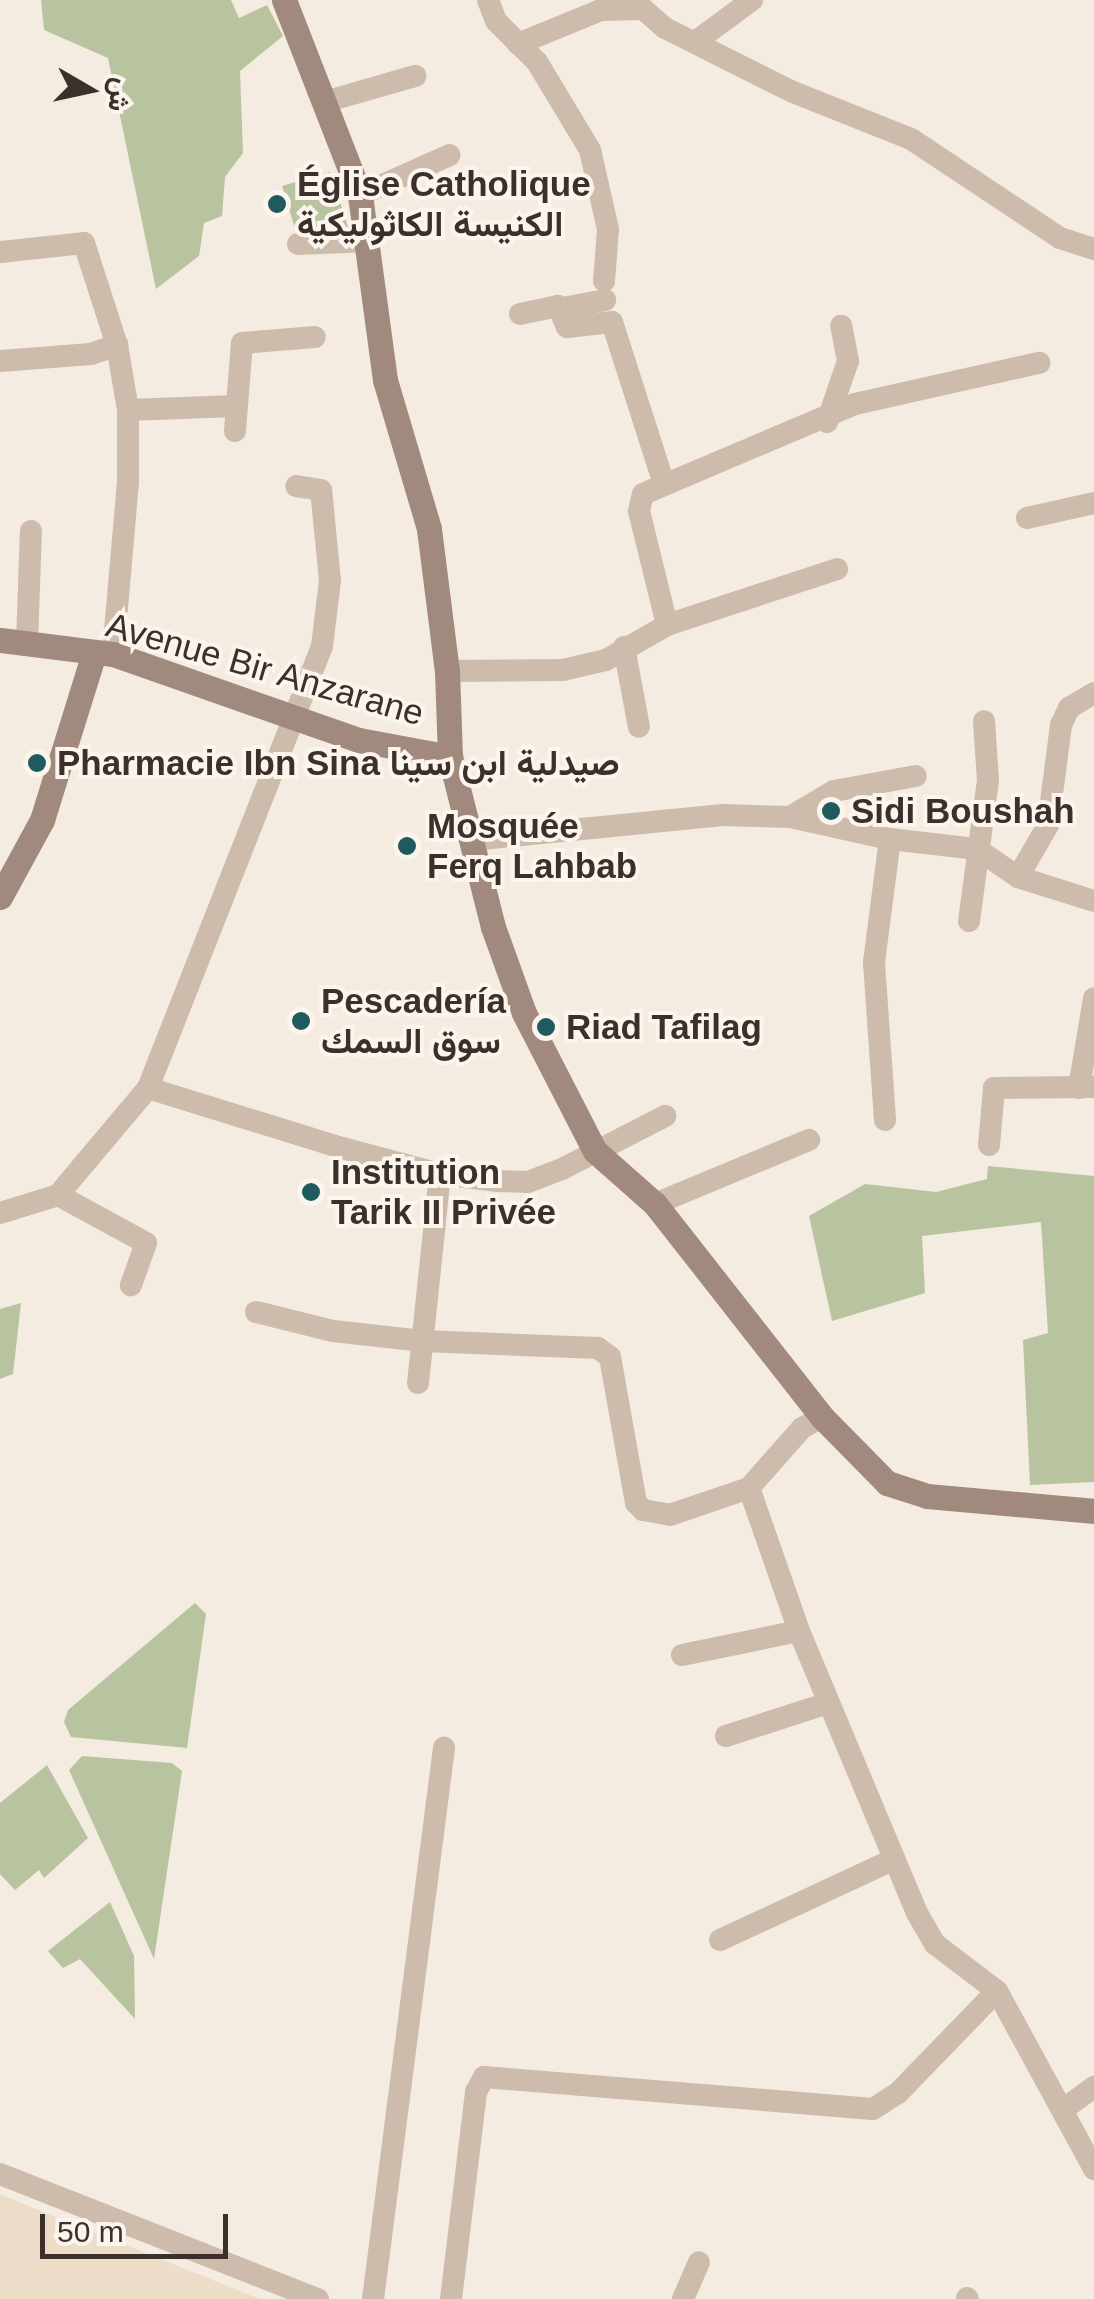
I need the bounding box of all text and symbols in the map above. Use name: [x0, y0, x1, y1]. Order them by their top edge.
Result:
north arrow: [40, 40, 140, 140]
text: ش: [102, 76, 138, 114]
place label: Église Catholique الكنيسة الكاثوليكية: [297, 163, 591, 245]
marker: Église Catholique الكنيسة الكاثوليكية: [266, 193, 288, 215]
street label: Avenue Bir Anzarane: [101, 603, 429, 735]
place label: Pharmacie Ibn Sina صيدلية ابن سينا: [57, 742, 620, 784]
marker: Pharmacie Ibn Sina صيدلية ابن سينا: [26, 752, 48, 774]
place label: Sidi Boushah: [851, 790, 1075, 832]
marker: Sidi Boushah: [820, 800, 842, 822]
place label: Mosquée Ferq Lahbab: [427, 805, 637, 887]
marker: Mosquée Ferq Lahbab: [396, 835, 418, 857]
place label: Pescadería سوق السمك: [321, 980, 506, 1062]
place label: Riad Tafilag: [566, 1006, 762, 1048]
marker: Pescadería سوق السمك: [290, 1010, 312, 1032]
marker: Riad Tafilag: [535, 1016, 557, 1038]
place label: Institution Tarik II Privée: [331, 1151, 556, 1233]
marker: Institution Tarik II Privée: [300, 1181, 322, 1203]
scale bar: [45, 2194, 232, 2256]
text: 50 m: [57, 2215, 124, 2248]

